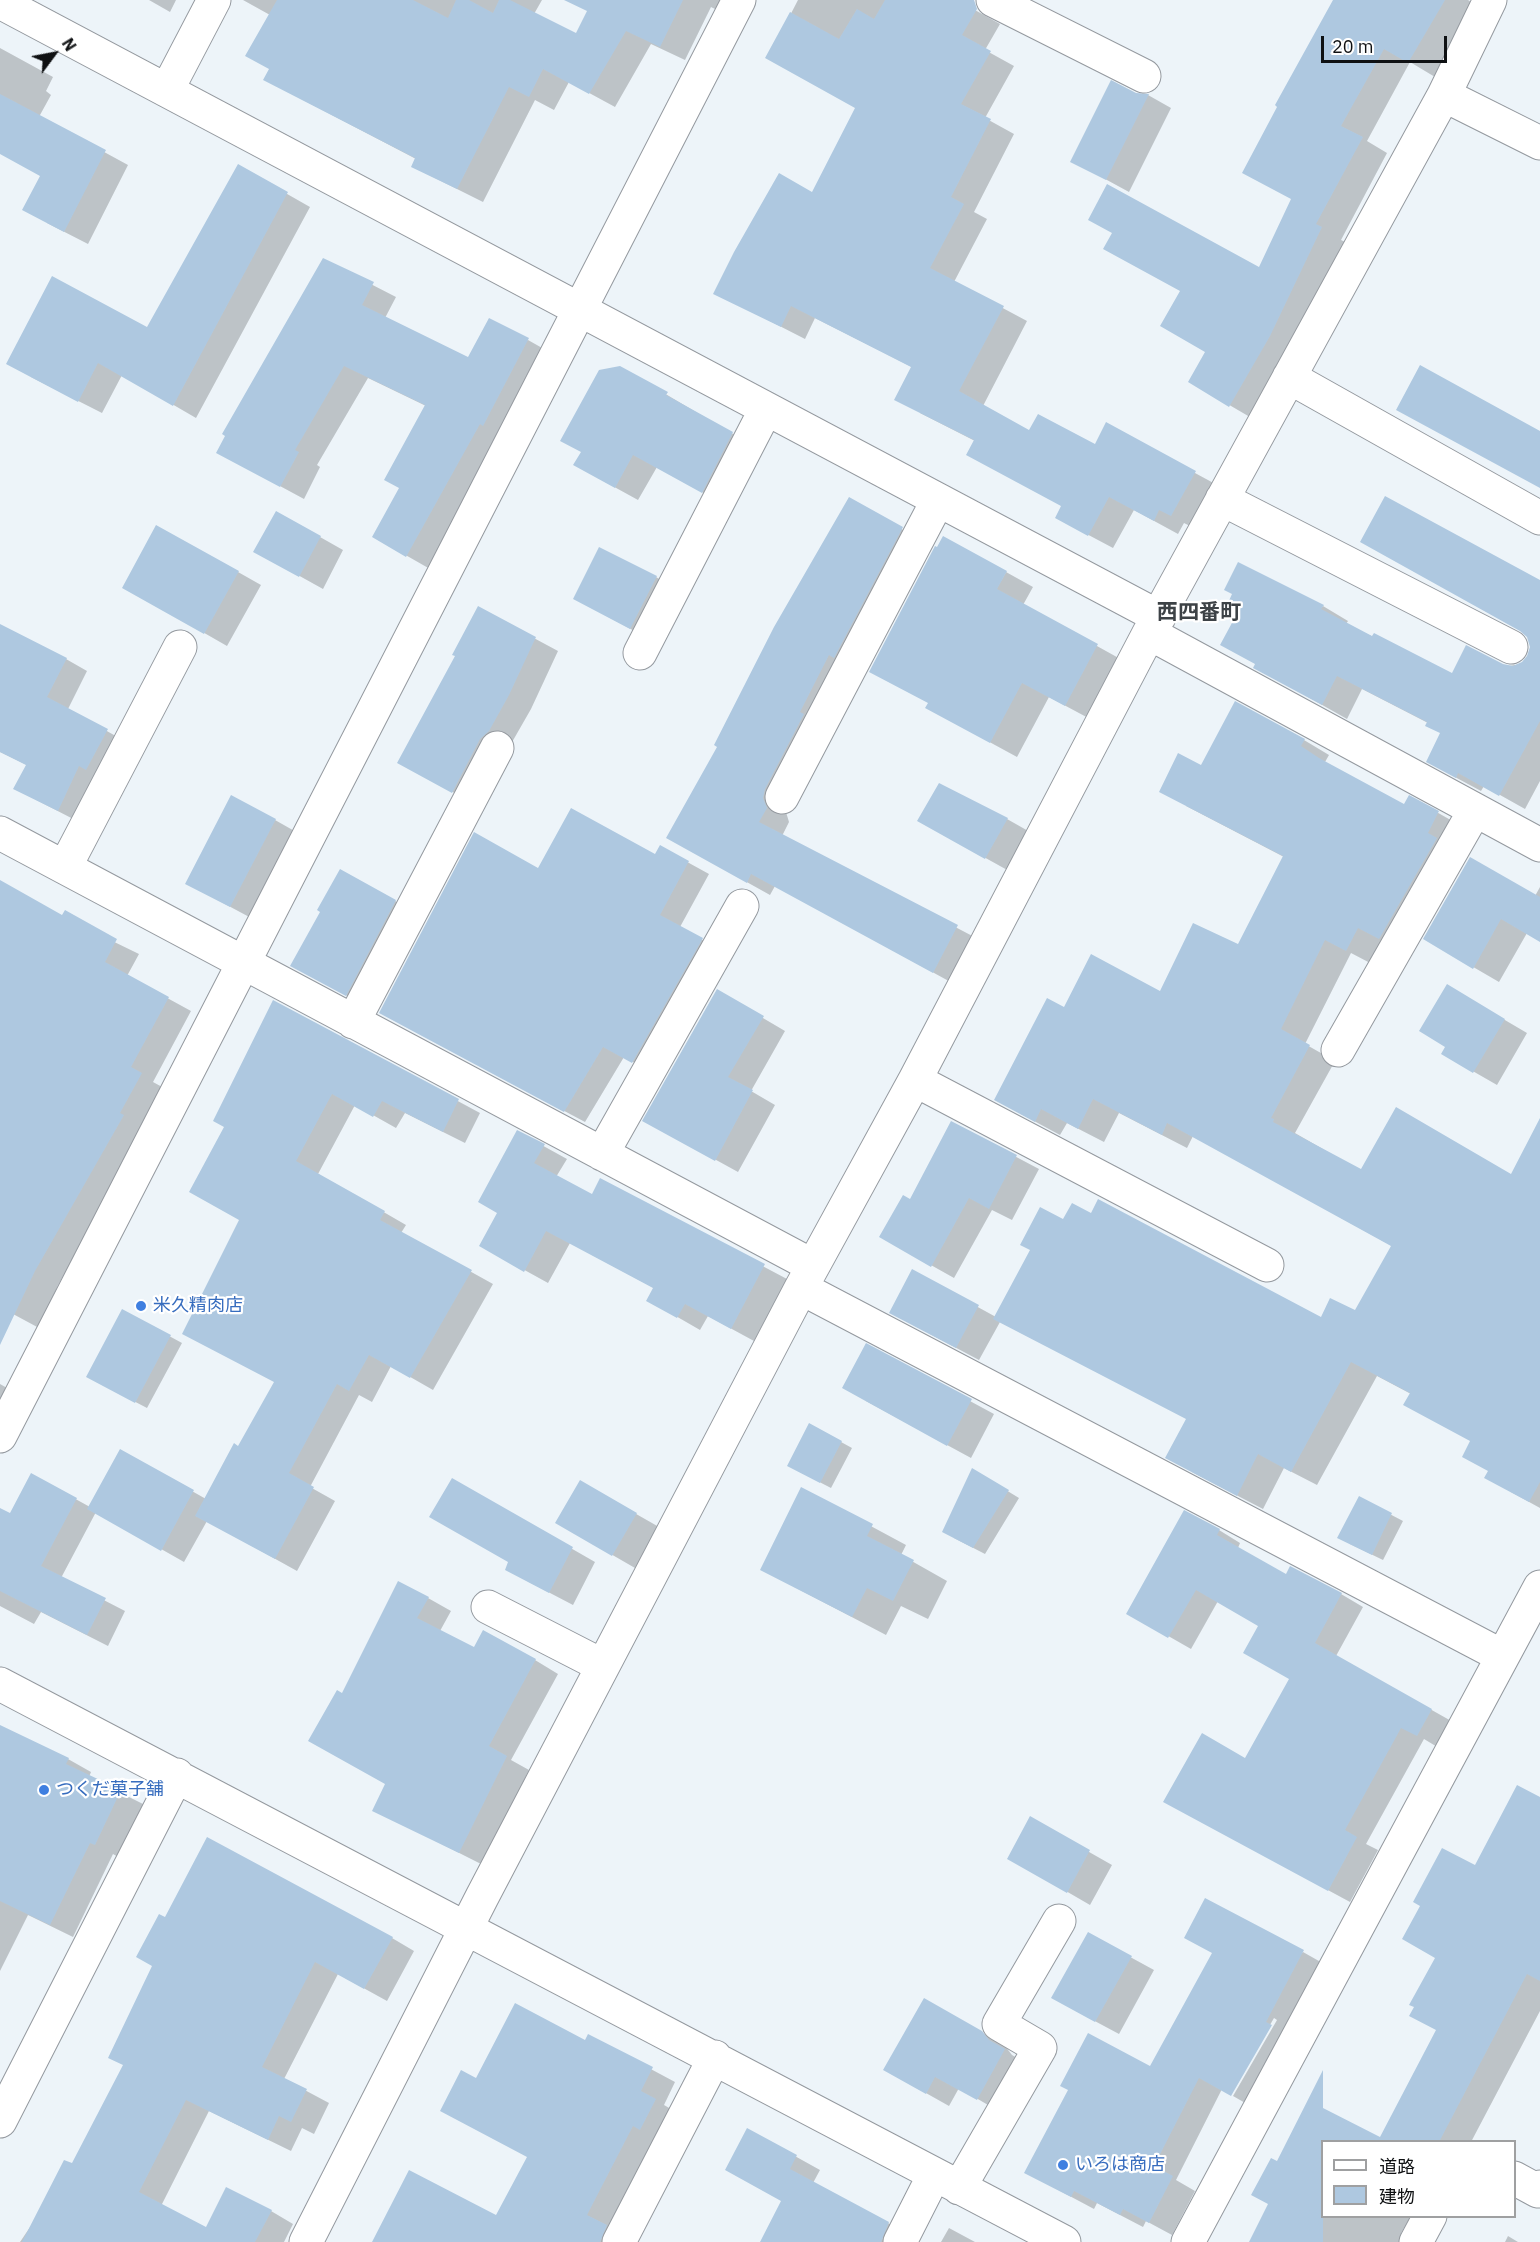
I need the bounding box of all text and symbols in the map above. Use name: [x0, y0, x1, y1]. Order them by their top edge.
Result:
north arrow: [24, 24, 84, 84]
scale bar: [1324, 24, 1450, 62]
text: N: [58, 34, 81, 55]
text: 20 m: [1332, 35, 1374, 58]
district label: 西四番町: [1157, 600, 1241, 626]
place label: 米久精肉店: [153, 1295, 243, 1317]
marker: 米久精肉店: [134, 1299, 148, 1313]
place label: つくだ菓子舗: [56, 1779, 164, 1801]
marker: つくだ菓子舗: [37, 1783, 51, 1797]
legend: [1321, 2140, 1516, 2218]
place label: いろは商店: [1075, 2154, 1165, 2176]
text: 道路: [1379, 2155, 1415, 2178]
marker: いろは商店: [1056, 2158, 1070, 2172]
text: 建物: [1379, 2185, 1415, 2208]

